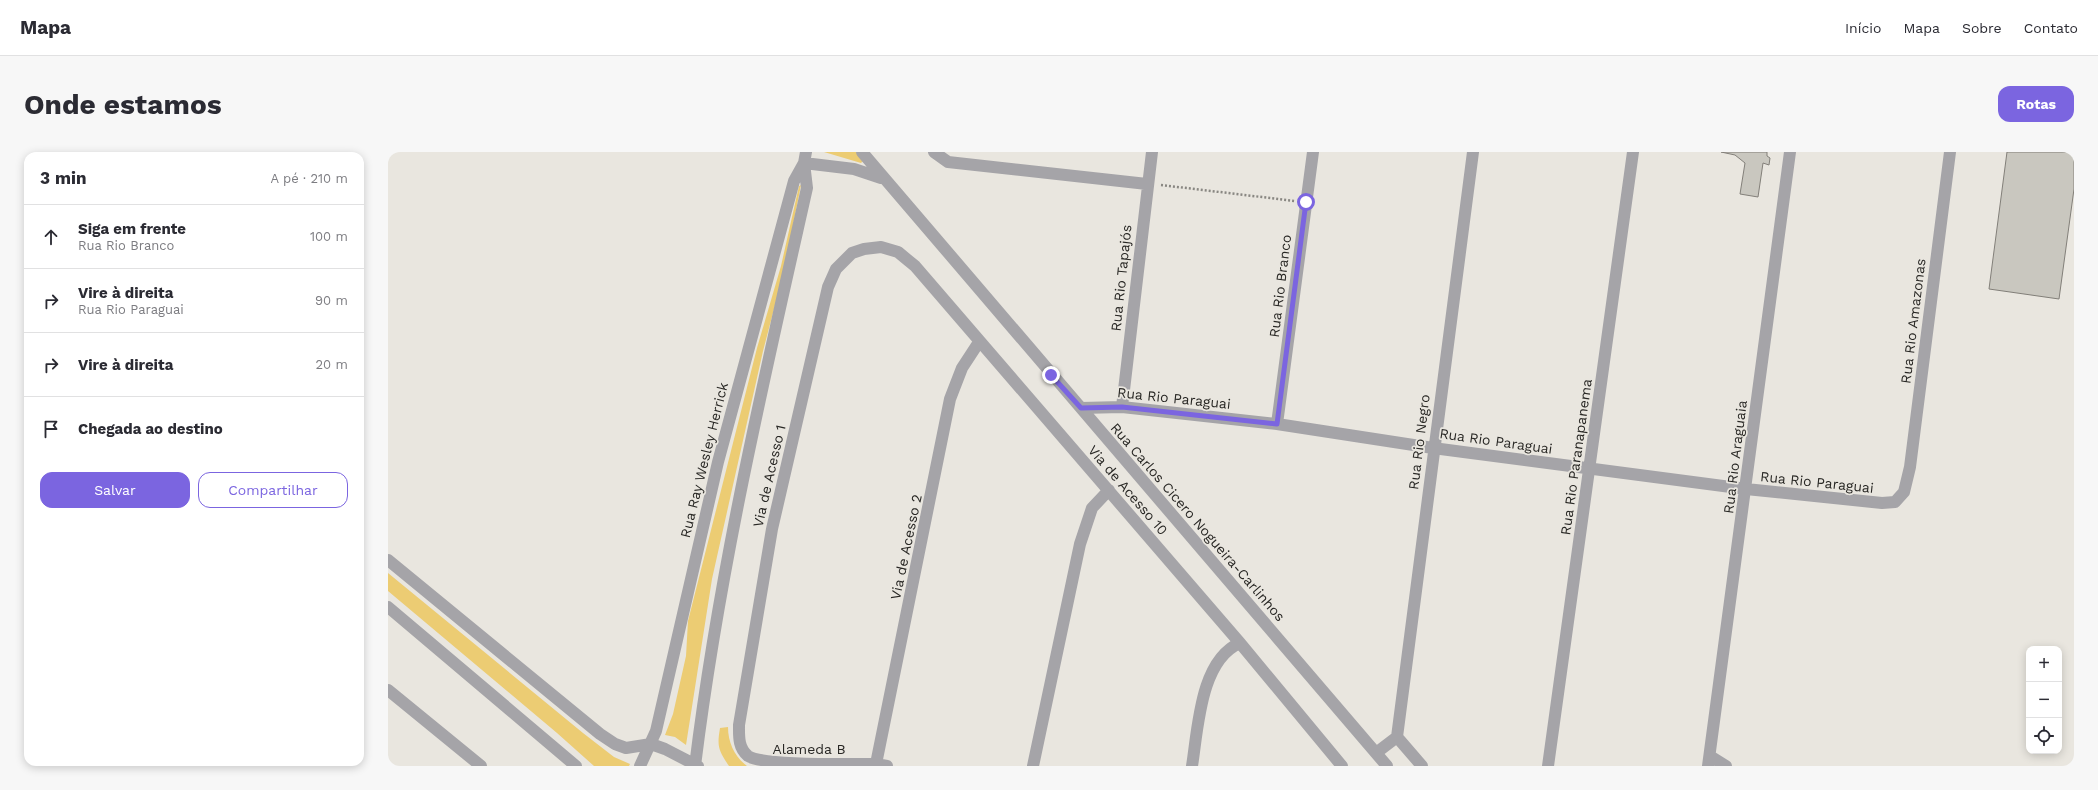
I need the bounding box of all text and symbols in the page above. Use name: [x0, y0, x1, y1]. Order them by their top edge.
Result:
text: Mapa: [20, 16, 71, 39]
text: Início: [1845, 20, 1881, 36]
text: Mapa: [1903, 20, 1940, 36]
text: Sobre: [1962, 20, 2002, 36]
text: Contato: [2024, 20, 2078, 36]
button: Rotas: [1998, 86, 2074, 122]
text: Onde estamos: [24, 88, 222, 121]
text: 3 min: [40, 168, 86, 188]
text: A pé · 210 m: [270, 171, 348, 186]
route start: [1297, 193, 1315, 211]
text: Siga em frente: [78, 220, 186, 238]
street label: Rua Rio Tapajós: [1107, 224, 1135, 332]
icon: ahead: [40, 226, 62, 248]
text: 100 m: [310, 229, 348, 244]
street label: Rua Rio Branco: [1266, 234, 1294, 338]
text: Rua Rio Branco: [78, 238, 174, 253]
street label: Rua Rio Amazonas: [1897, 257, 1929, 385]
text: Vire à direita: [78, 284, 173, 302]
icon: right: [40, 290, 62, 312]
text: 90 m: [315, 293, 348, 308]
text: Rua Rio Paraguai: [78, 302, 184, 317]
icon: right: [40, 354, 62, 376]
text: Vire à direita: [78, 356, 173, 374]
text: 20 m: [316, 357, 348, 372]
route end: [1042, 366, 1060, 384]
street label: Rua Rio Paranapanema: [1557, 378, 1595, 536]
street label: Rua Ray Wesley Herrick: [677, 381, 731, 539]
street label: Rua Rio Paraguai: [1116, 384, 1232, 412]
street label: Rua Rio Negro: [1405, 393, 1433, 491]
street label: Rua Rio Araguaia: [1720, 399, 1750, 515]
icon: arrive: [40, 418, 62, 440]
text: Chegada ao destino: [78, 420, 223, 438]
street label: Rua Carlos Cicero Nogueira-Carlinhos: [1108, 420, 1288, 624]
street label: Via de Acesso 1: [749, 423, 789, 529]
street label: Rua Rio Paraguai: [1438, 425, 1554, 457]
street label: Via de Acesso 10: [1085, 442, 1171, 538]
street label: Rua Rio Paraguai: [1759, 468, 1875, 496]
button: Salvar: [40, 472, 190, 508]
button: Compartilhar: [198, 472, 348, 508]
street label: Via de Acesso 2: [887, 493, 925, 601]
map controls: [2026, 646, 2062, 754]
button: +: [2026, 646, 2062, 682]
button: −: [2026, 682, 2062, 718]
button: locate: [2026, 718, 2062, 754]
street label: Alameda B: [772, 741, 846, 757]

